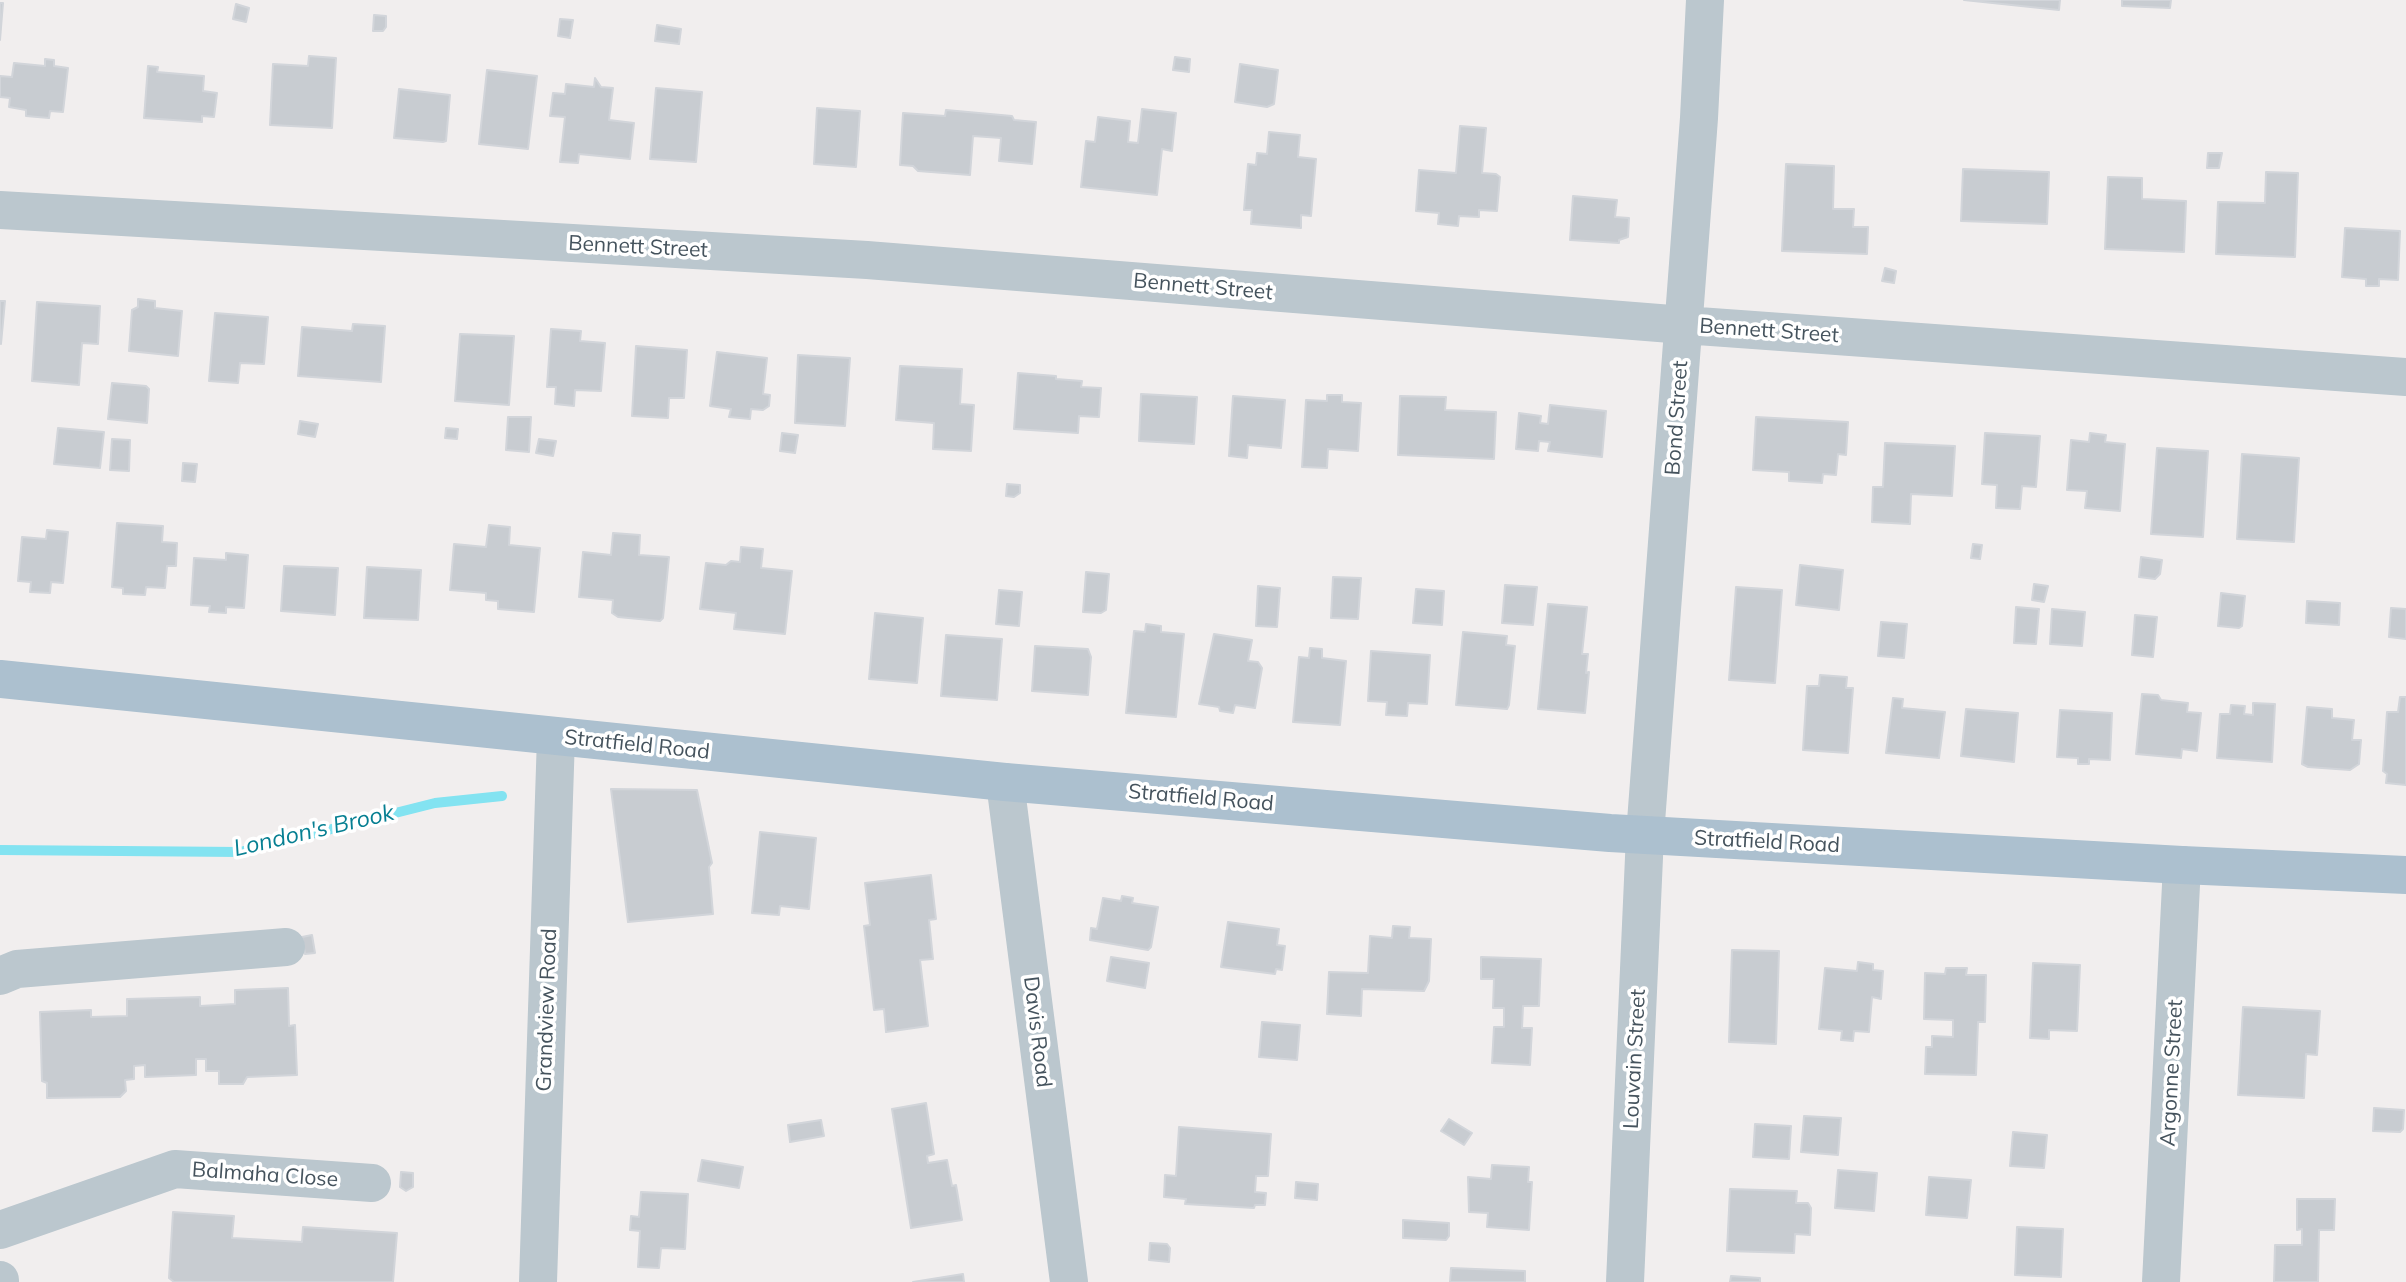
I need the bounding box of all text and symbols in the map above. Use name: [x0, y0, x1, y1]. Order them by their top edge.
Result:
street label: Bennett Street: [568, 231, 708, 263]
street label: Bennett Street: [1132, 268, 1274, 306]
street label: Bennett Street: [1698, 314, 1840, 348]
street label: Bond Street: [1660, 360, 1694, 476]
street label: Stratfield Road: [563, 725, 711, 765]
street label: Stratfield Road: [1127, 779, 1275, 817]
water label: London's Brook: [231, 799, 397, 863]
street label: Stratfield Road: [1693, 826, 1841, 858]
street label: Grandview Road: [532, 928, 562, 1092]
street label: Davis Road: [1018, 975, 1056, 1089]
street label: Louvain Street: [1619, 989, 1651, 1129]
street label: Argonne Street: [2156, 999, 2188, 1147]
street label: Balmaha Close: [191, 1157, 339, 1193]

